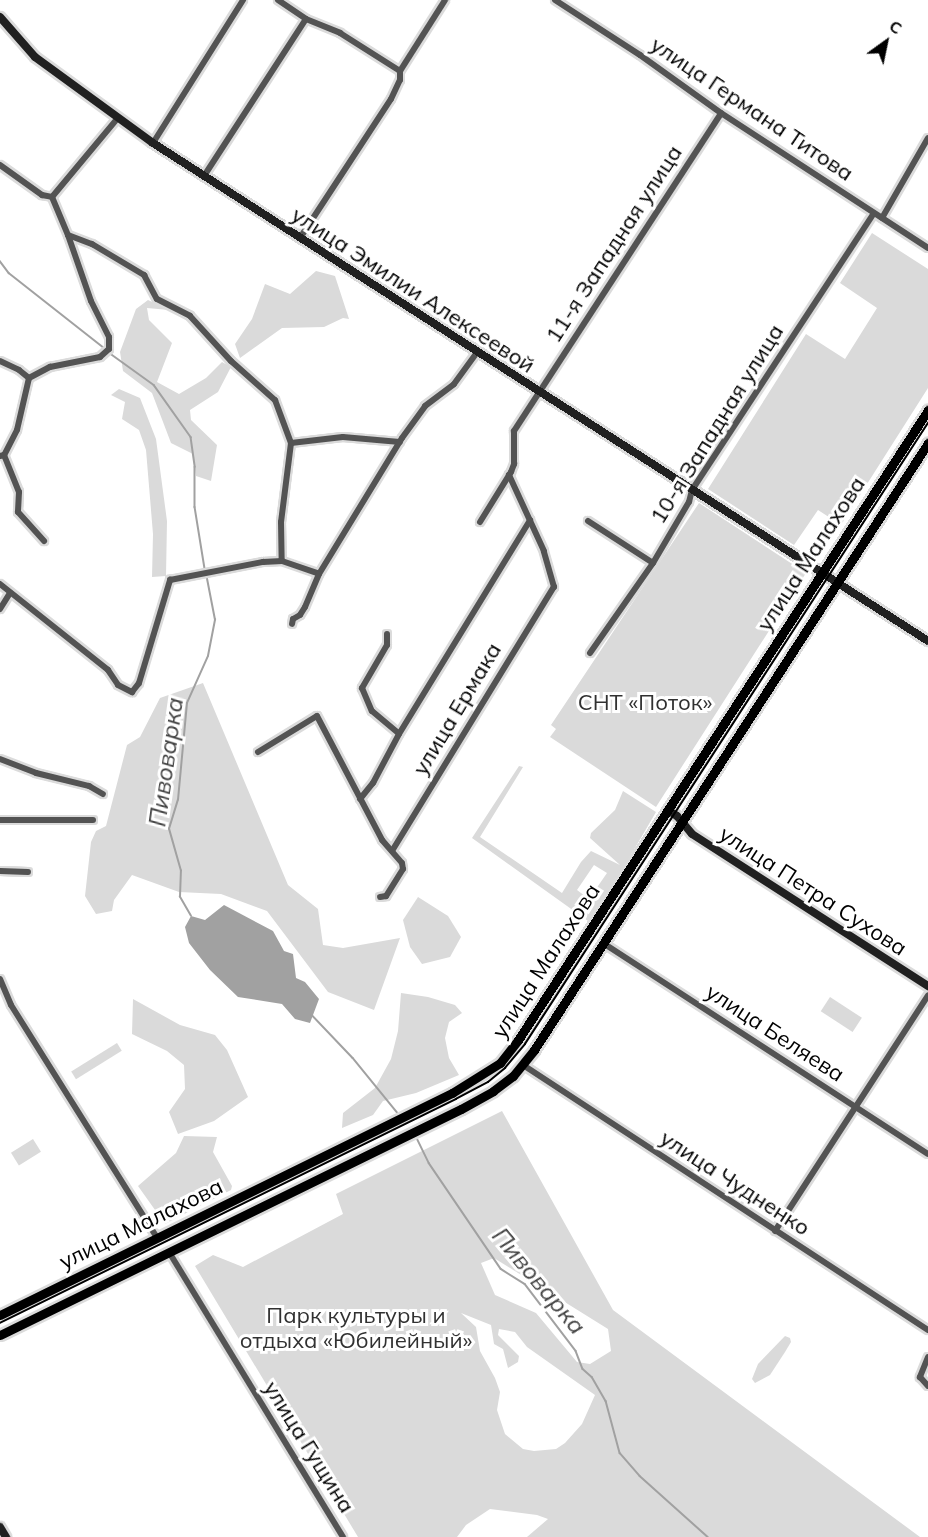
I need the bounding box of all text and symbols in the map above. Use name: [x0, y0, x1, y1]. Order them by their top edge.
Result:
north arrow: [856, 12, 916, 72]
text: С: [886, 16, 906, 38]
street label: улица Германа Титова: [646, 31, 858, 187]
street label: 11-я Западная улица: [540, 140, 688, 348]
street label: улица Эмилии Алексеевой: [287, 201, 539, 379]
street label: 10-я Западная улица: [645, 320, 789, 528]
street label: улица Малахова: [751, 472, 871, 636]
street label: улица Ермака: [407, 638, 507, 780]
park label: СНТ «Поток»: [578, 690, 712, 716]
water label: Пивоварка: [143, 696, 189, 828]
street label: улица Петра Сухова: [714, 821, 912, 961]
street label: улица Малахова: [486, 879, 606, 1043]
street label: улица Беляева: [701, 978, 849, 1088]
street label: улица Чудненко: [655, 1125, 815, 1241]
street label: улица Малахова: [55, 1173, 227, 1275]
water label: Пивоварка: [486, 1222, 592, 1340]
park label: Парк культуры и отдыха «Юбилейный»: [240, 1302, 472, 1354]
street label: улица Гущина: [258, 1376, 360, 1518]

